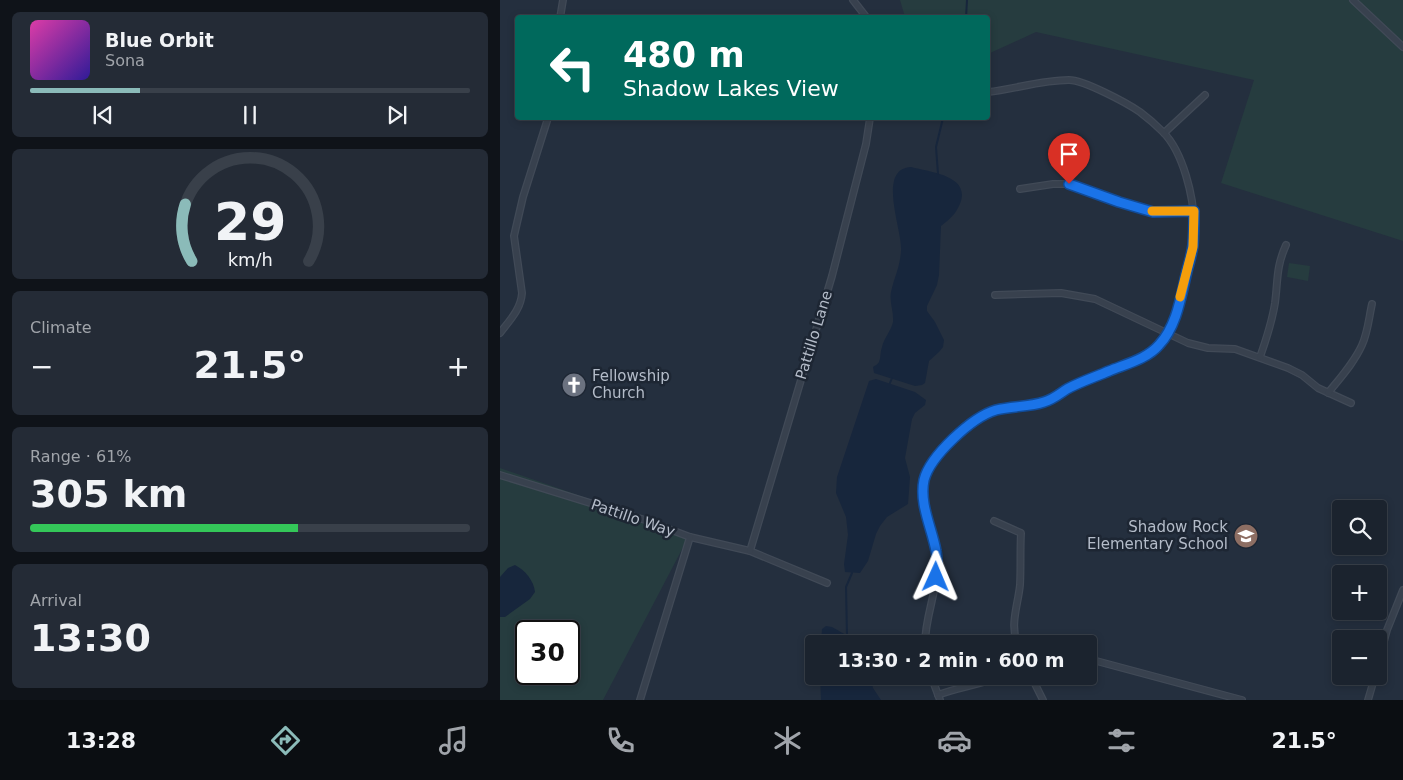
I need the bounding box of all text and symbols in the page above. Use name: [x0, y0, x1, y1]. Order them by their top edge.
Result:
text: Blue Orbit: [105, 29, 214, 51]
icon: left: [540, 35, 605, 100]
text: 480 m: [623, 35, 745, 75]
text: Sona: [105, 51, 145, 70]
text: Shadow Lakes View: [623, 76, 839, 101]
icon: previous: [89, 101, 117, 129]
icon: pause: [236, 101, 264, 129]
icon: next: [383, 101, 411, 129]
pin: [1048, 133, 1090, 184]
icon: arrive: [1055, 140, 1083, 168]
text: 29: [214, 192, 286, 252]
text: km/h: [227, 249, 273, 270]
street label: Pattillo Lane: [792, 288, 836, 382]
text: Climate: [30, 318, 92, 337]
text: 21.5°: [194, 343, 306, 387]
text: −: [30, 350, 53, 383]
text: +: [447, 350, 470, 383]
place label: Fellowship Church: [592, 367, 670, 402]
church icon: Fellowship Church: [561, 372, 587, 398]
text: Range · 61%: [30, 447, 132, 466]
text: 305 km: [30, 472, 187, 516]
street label: Pattillo Way: [589, 495, 678, 541]
map controls: [1332, 500, 1387, 685]
button: search: [1332, 500, 1387, 555]
place label: Shadow Rock Elementary School: [1087, 518, 1228, 553]
school or university icon: Shadow Rock Elementary School: [1233, 523, 1259, 549]
position arrow: [909, 550, 961, 602]
button: +: [1332, 565, 1387, 620]
text: Arrival: [30, 591, 82, 610]
text: 13:30: [30, 616, 151, 660]
speed limit sign: 30: [515, 620, 580, 685]
button: −: [1332, 630, 1387, 685]
text: 13:30 · 2 min · 600 m: [837, 649, 1065, 671]
icon: directions: [268, 723, 303, 758]
icon: music: [436, 723, 471, 758]
icon: phone: [603, 723, 638, 758]
icon: climate: [770, 723, 805, 758]
icon: car: [937, 723, 972, 758]
icon: filters: [1104, 723, 1139, 758]
text: 13:28: [66, 728, 136, 753]
text: 21.5°: [1272, 728, 1337, 753]

